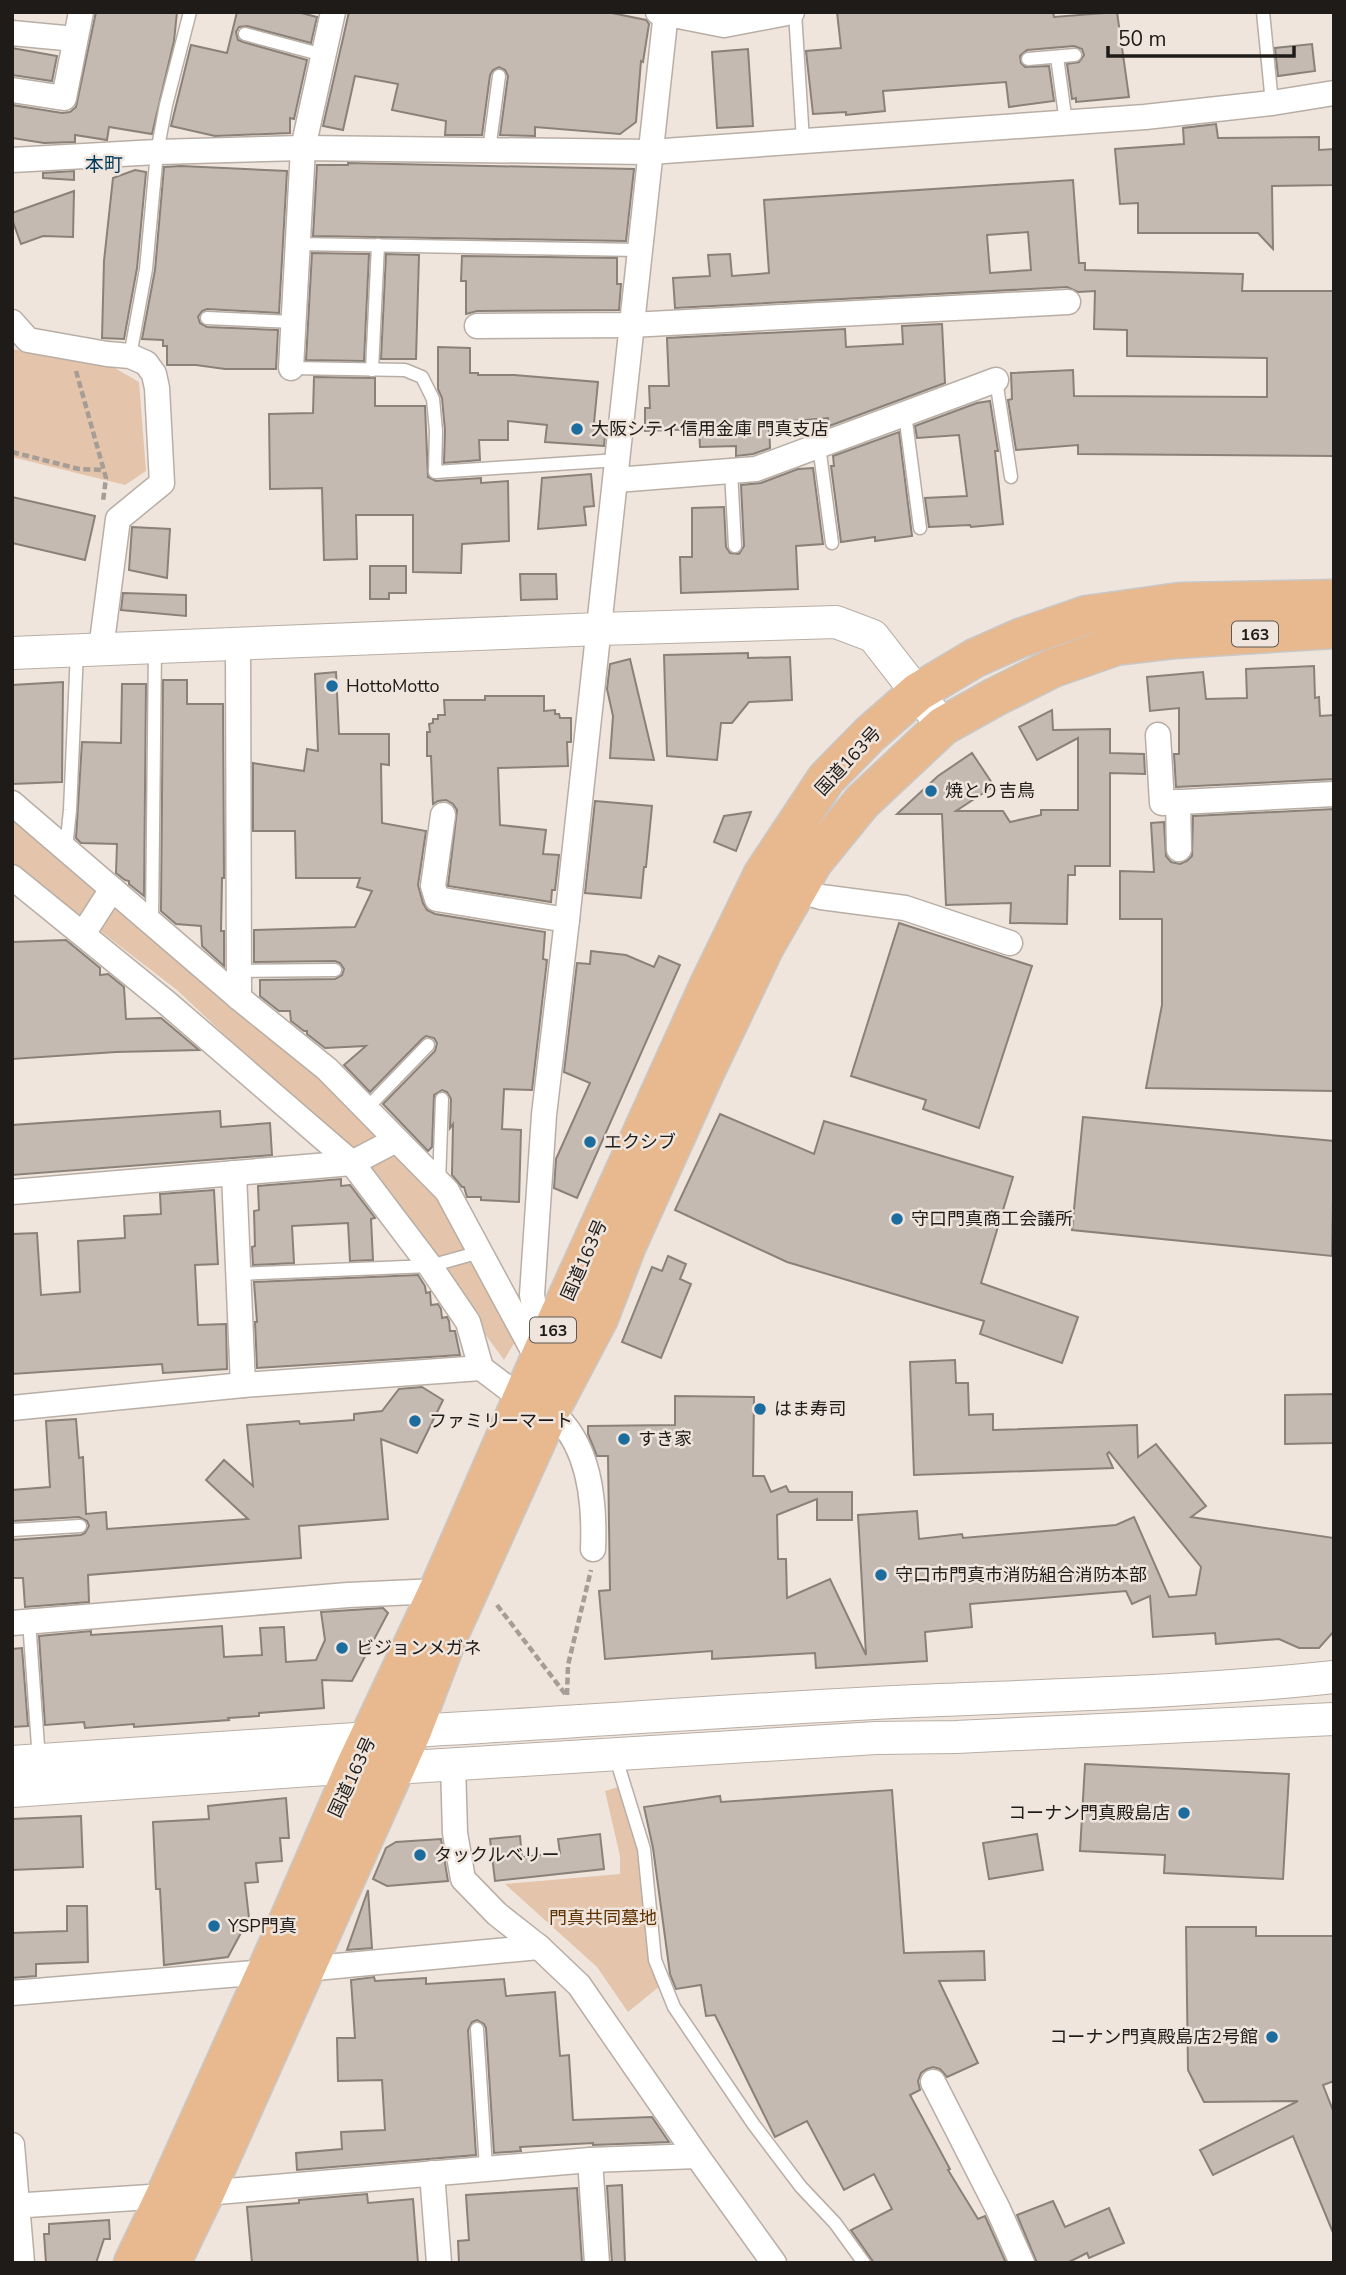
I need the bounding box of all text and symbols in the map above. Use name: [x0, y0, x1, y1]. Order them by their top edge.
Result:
scale bar: [1108, 14, 1294, 58]
text: 50 m: [1118, 25, 1167, 53]
district label: 本町: [85, 152, 123, 178]
place label: 大阪シティ信用金庫 門真支店: [591, 417, 829, 441]
marker: 大阪シティ信用金庫 門真支店: [569, 421, 585, 437]
road number: 163: [1232, 622, 1278, 646]
place label: HottoMotto: [346, 674, 440, 698]
marker: HottoMotto: [324, 678, 340, 694]
street label: 国道163号: [810, 721, 886, 801]
place label: 焼とり吉鳥: [945, 779, 1035, 803]
marker: 焼とり吉鳥: [923, 783, 939, 799]
place label: エクシブ: [604, 1130, 676, 1154]
marker: エクシブ: [582, 1134, 598, 1150]
place label: 守口門真商工会議所: [911, 1207, 1073, 1231]
marker: 守口門真商工会議所: [889, 1211, 905, 1227]
street label: 国道163号: [555, 1216, 613, 1304]
road number: 163: [530, 1318, 576, 1342]
place label: はま寿司: [774, 1397, 846, 1421]
marker: はま寿司: [752, 1401, 768, 1417]
place label: ファミリーマート: [429, 1409, 573, 1433]
marker: ファミリーマート: [407, 1413, 423, 1429]
place label: すき家: [638, 1427, 692, 1451]
marker: すき家: [616, 1431, 632, 1447]
place label: 守口市門真市消防組合消防本部: [895, 1563, 1147, 1587]
marker: 守口市門真市消防組合消防本部: [873, 1567, 889, 1583]
place label: ビジョンメガネ: [356, 1636, 481, 1660]
marker: ビジョンメガネ: [334, 1640, 350, 1656]
street label: 国道163号: [323, 1733, 381, 1821]
place label: コーナン門真殿島店: [1008, 1801, 1170, 1825]
marker: コーナン門真殿島店: [1176, 1805, 1192, 1821]
place label: タックルベリー: [434, 1843, 559, 1867]
marker: タックルベリー: [412, 1847, 428, 1863]
park label: 門真共同墓地: [549, 1906, 657, 1930]
place label: YSP門真: [227, 1914, 297, 1938]
marker: YSP門真: [206, 1918, 222, 1934]
place label: コーナン門真殿島店2号館: [1049, 2025, 1258, 2049]
marker: コーナン門真殿島店2号館: [1264, 2029, 1280, 2045]

